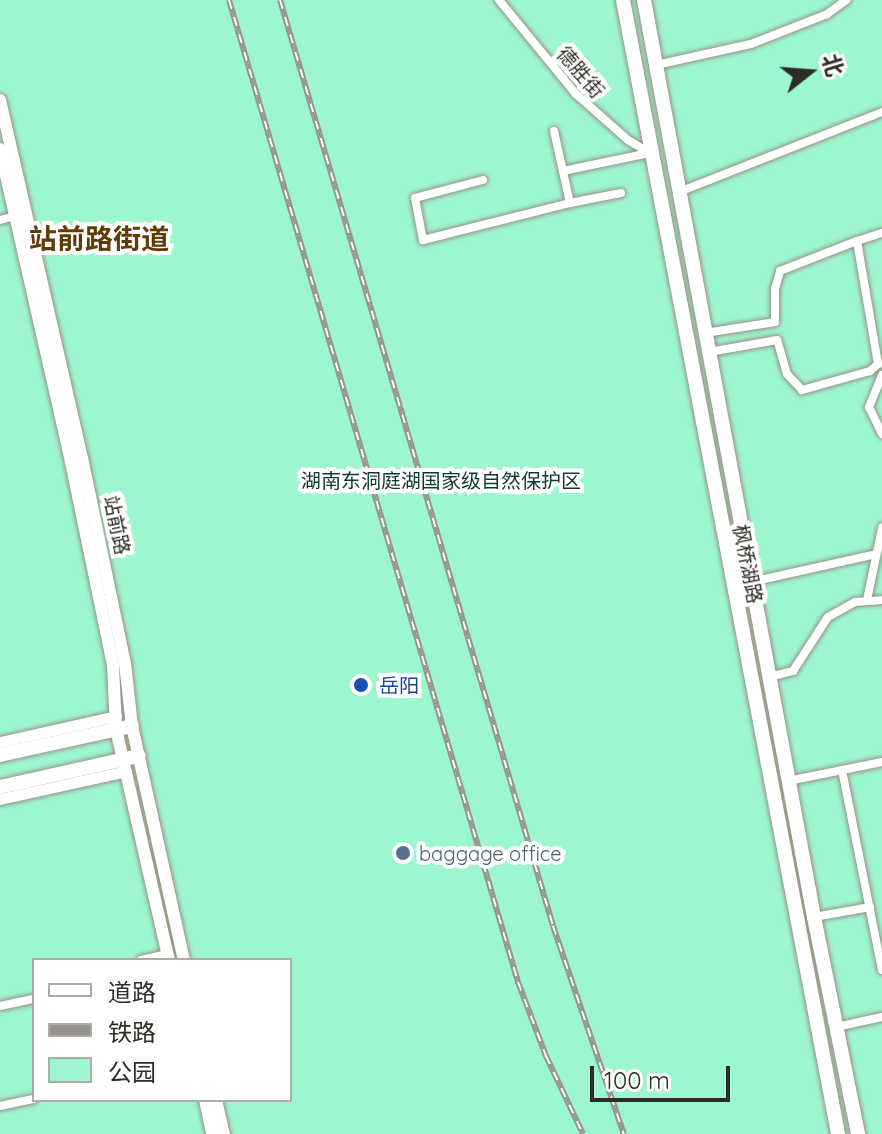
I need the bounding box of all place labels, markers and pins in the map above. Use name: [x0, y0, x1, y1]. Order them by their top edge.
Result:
place label: 岳阳: [379, 673, 419, 697]
marker: 岳阳: [350, 674, 372, 696]
place label: baggage office: [419, 841, 561, 865]
marker: baggage office: [394, 844, 412, 862]

